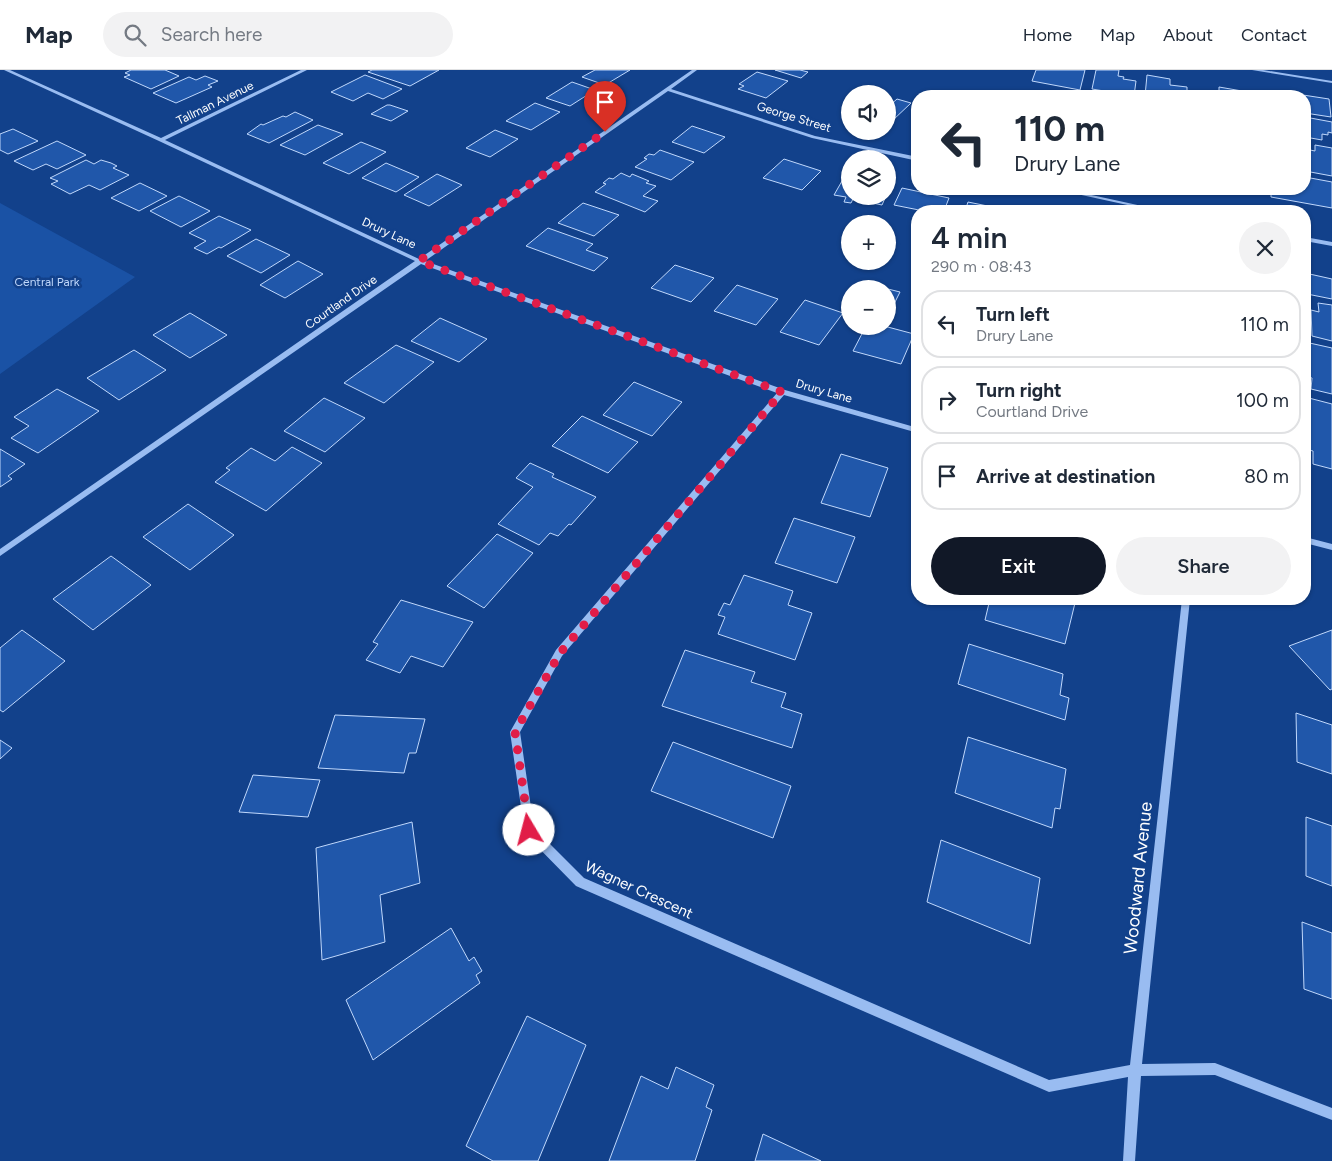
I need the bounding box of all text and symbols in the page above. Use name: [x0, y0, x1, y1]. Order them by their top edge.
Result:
search box: [103, 12, 453, 57]
text: Map: [25, 20, 73, 49]
icon: search: [121, 21, 149, 49]
text: Search here: [161, 23, 262, 46]
text: Home: [1023, 24, 1072, 46]
text: Map: [1100, 24, 1135, 46]
text: About: [1163, 24, 1213, 46]
text: Contact: [1241, 24, 1307, 46]
street label: Tallman Avenue: [174, 78, 256, 128]
pin: [584, 81, 626, 132]
map controls: [841, 85, 896, 335]
button: sound: [841, 85, 896, 140]
icon: arrive: [591, 88, 619, 116]
street label: George Street: [755, 99, 833, 135]
text: 110 m: [1014, 108, 1105, 150]
icon: left: [931, 110, 996, 175]
button: layers: [841, 150, 896, 205]
text: Drury Lane: [1014, 150, 1120, 177]
street label: Drury Lane: [360, 214, 419, 252]
button: +: [841, 215, 896, 270]
text: 4 min: [931, 219, 1007, 256]
button: close: [1239, 222, 1291, 274]
text: 290 m · 08:43: [931, 257, 1032, 276]
street label: Courtland Drive: [303, 272, 380, 332]
park label: Central Park: [14, 275, 80, 289]
button: −: [841, 280, 896, 335]
text: Turn left: [976, 303, 1050, 326]
icon: left: [933, 310, 961, 338]
text: 110 m: [1240, 313, 1289, 336]
text: Drury Lane: [976, 326, 1053, 345]
street label: Drury Lane: [794, 376, 854, 406]
text: Turn right: [976, 379, 1062, 402]
icon: right: [933, 386, 961, 414]
text: 100 m: [1236, 389, 1289, 412]
text: Courtland Drive: [976, 402, 1088, 421]
icon: arrive: [933, 462, 961, 490]
text: Arrive at destination: [976, 465, 1155, 488]
text: 80 m: [1244, 465, 1289, 488]
button: Exit: [931, 537, 1106, 595]
button: Share: [1116, 537, 1291, 595]
street label: Woodward Avenue: [1119, 801, 1157, 955]
position arrow: [502, 803, 554, 855]
street label: Wagner Crescent: [582, 857, 696, 923]

